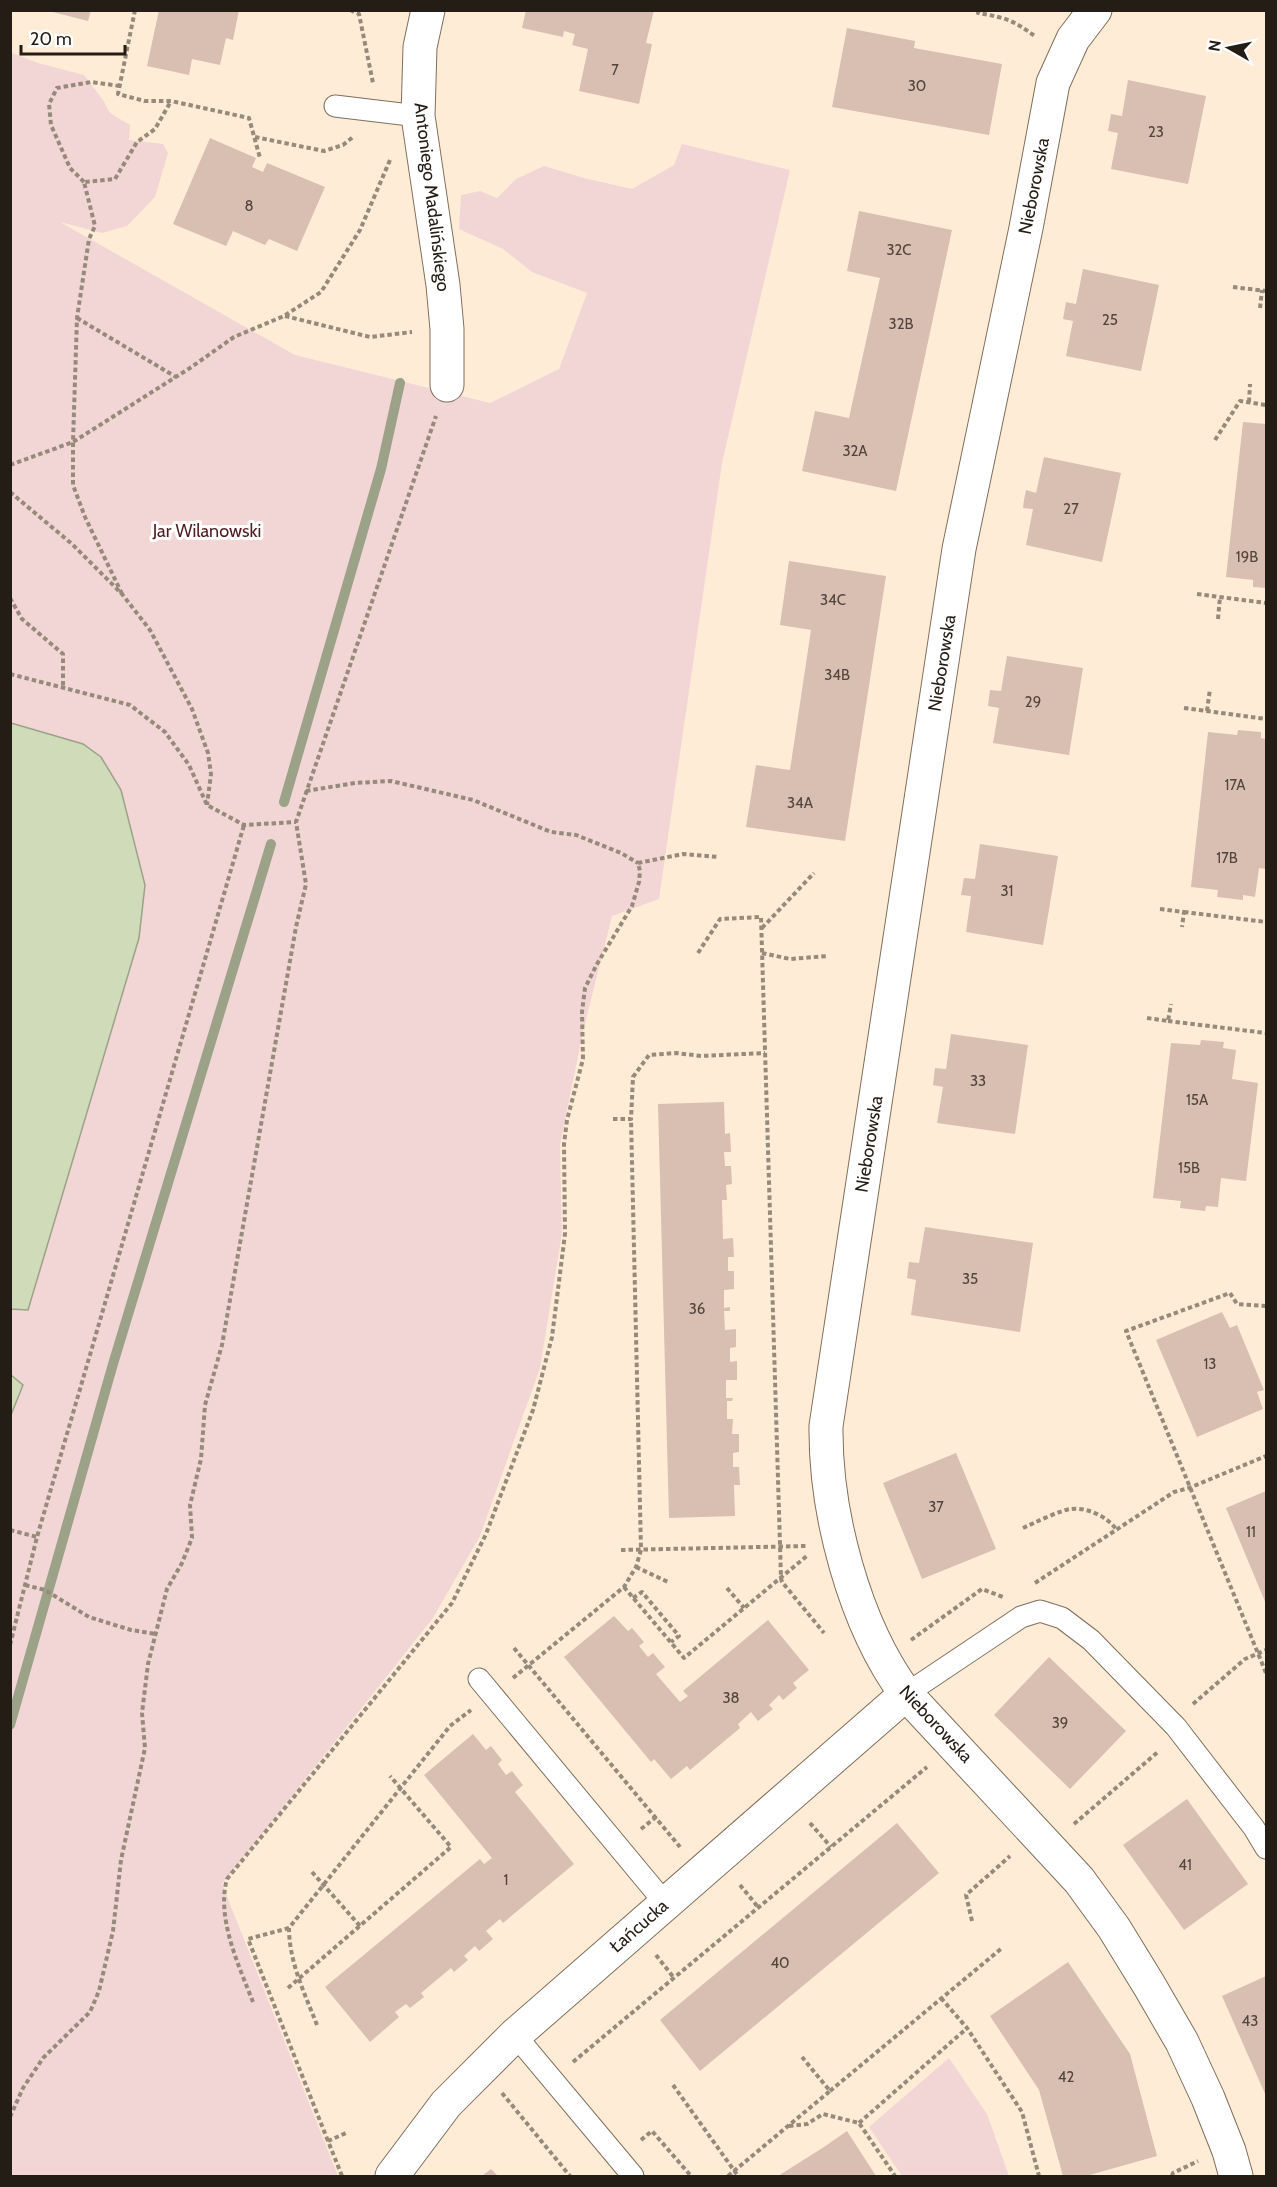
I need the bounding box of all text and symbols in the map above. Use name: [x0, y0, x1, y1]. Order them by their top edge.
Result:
scale bar: [21, 18, 124, 56]
north arrow: [1199, 18, 1259, 78]
text: 20 m: [30, 28, 72, 50]
text: N: [1204, 39, 1225, 53]
house number: 7: [611, 61, 619, 79]
house number: 30: [908, 77, 926, 95]
street label: Antoniego Madalińskiego: [409, 101, 455, 293]
house number: 23: [1148, 123, 1164, 141]
street label: Nieborowska: [1014, 136, 1054, 236]
house number: 8: [244, 197, 254, 215]
house number: 32C: [886, 241, 912, 259]
house number: 25: [1102, 311, 1118, 329]
house number: 32B: [889, 315, 914, 333]
house number: 32A: [842, 442, 868, 460]
house number: 27: [1063, 500, 1079, 518]
park label: Jar Wilanowski: [152, 520, 261, 542]
house number: 19B: [1236, 548, 1258, 566]
house number: 34C: [820, 591, 846, 609]
street label: Nieborowska: [923, 613, 961, 713]
house number: 34B: [824, 666, 850, 684]
house number: 29: [1025, 693, 1041, 711]
house number: 17A: [1225, 776, 1246, 794]
house number: 34A: [787, 794, 814, 812]
house number: 17B: [1216, 849, 1238, 867]
house number: 31: [1000, 882, 1014, 900]
house number: 33: [970, 1072, 986, 1090]
house number: 15A: [1186, 1091, 1209, 1109]
street label: Nieborowska: [850, 1094, 888, 1194]
house number: 15B: [1178, 1159, 1200, 1177]
house number: 35: [962, 1270, 978, 1288]
house number: 36: [689, 1300, 705, 1318]
house number: 13: [1203, 1355, 1217, 1373]
house number: 37: [928, 1498, 944, 1516]
house number: 11: [1246, 1523, 1256, 1541]
street label: Nieborowska: [895, 1681, 978, 1768]
house number: 38: [722, 1689, 740, 1707]
house number: 39: [1052, 1714, 1068, 1732]
house number: 41: [1178, 1856, 1192, 1874]
house number: 1: [504, 1871, 508, 1889]
street label: Łańcucka: [605, 1894, 673, 1957]
house number: 40: [770, 1954, 790, 1972]
house number: 43: [1242, 2012, 1258, 2030]
house number: 42: [1058, 2068, 1074, 2086]

